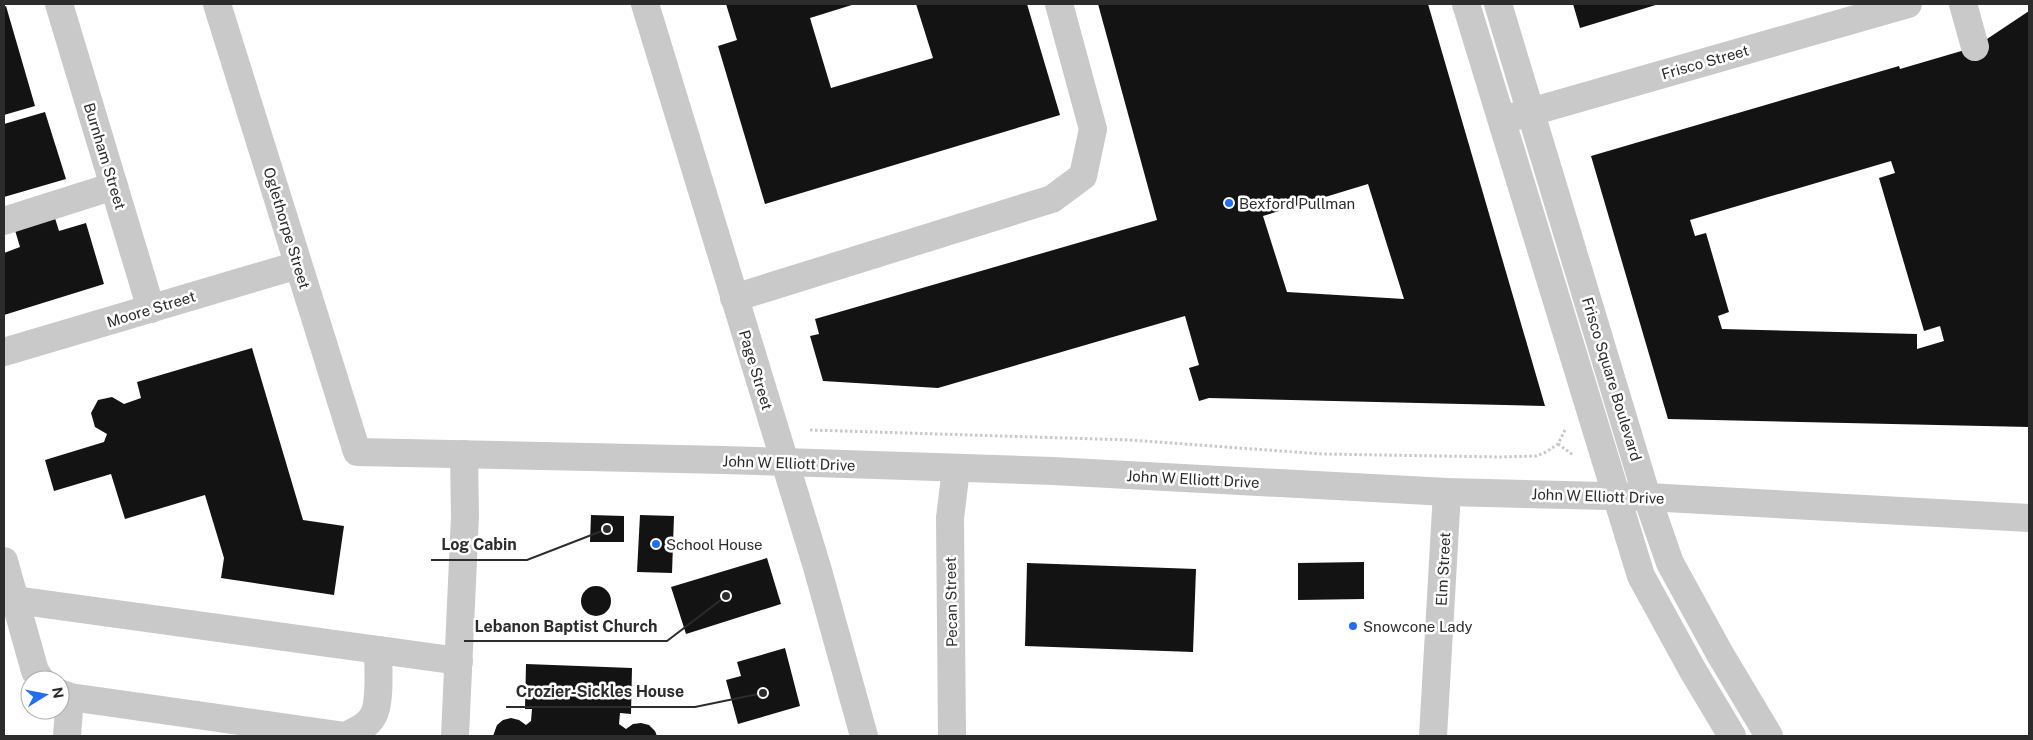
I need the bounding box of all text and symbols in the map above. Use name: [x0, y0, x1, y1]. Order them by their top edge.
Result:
street label: Frisco Street: [1659, 41, 1751, 83]
street label: Burnham Street: [81, 101, 129, 212]
street label: Oglethorpe Street: [260, 165, 314, 291]
place label: Bexford Pullman: [1239, 195, 1355, 212]
marker: Bexford Pullman: [1223, 197, 1235, 209]
street label: Moore Street: [105, 287, 198, 331]
street label: Frisco Square Boulevard: [1579, 295, 1645, 463]
street label: Page Street: [736, 328, 776, 412]
street label: John W Elliott Drive: [722, 452, 856, 474]
street label: John W Elliott Drive: [1126, 467, 1260, 491]
street label: John W Elliott Drive: [1531, 485, 1665, 507]
callout: Log Cabin: [431, 529, 527, 560]
street label: Elm Street: [1433, 531, 1453, 606]
text: Log Cabin: [441, 535, 517, 554]
place label: School House: [666, 536, 763, 553]
marker: School House: [650, 538, 662, 550]
street label: Pecan Street: [942, 557, 960, 647]
callout: Lebanon Baptist Church: [464, 610, 667, 641]
text: Lebanon Baptist Church: [474, 617, 658, 636]
place label: Snowcone Lady: [1363, 618, 1473, 635]
marker: Snowcone Lady: [1347, 620, 1359, 632]
north arrow: [20, 670, 70, 720]
callout: Crozier-Sickles House: [506, 676, 695, 707]
text: Crozier-Sickles House: [516, 682, 684, 701]
text: N: [49, 686, 67, 700]

